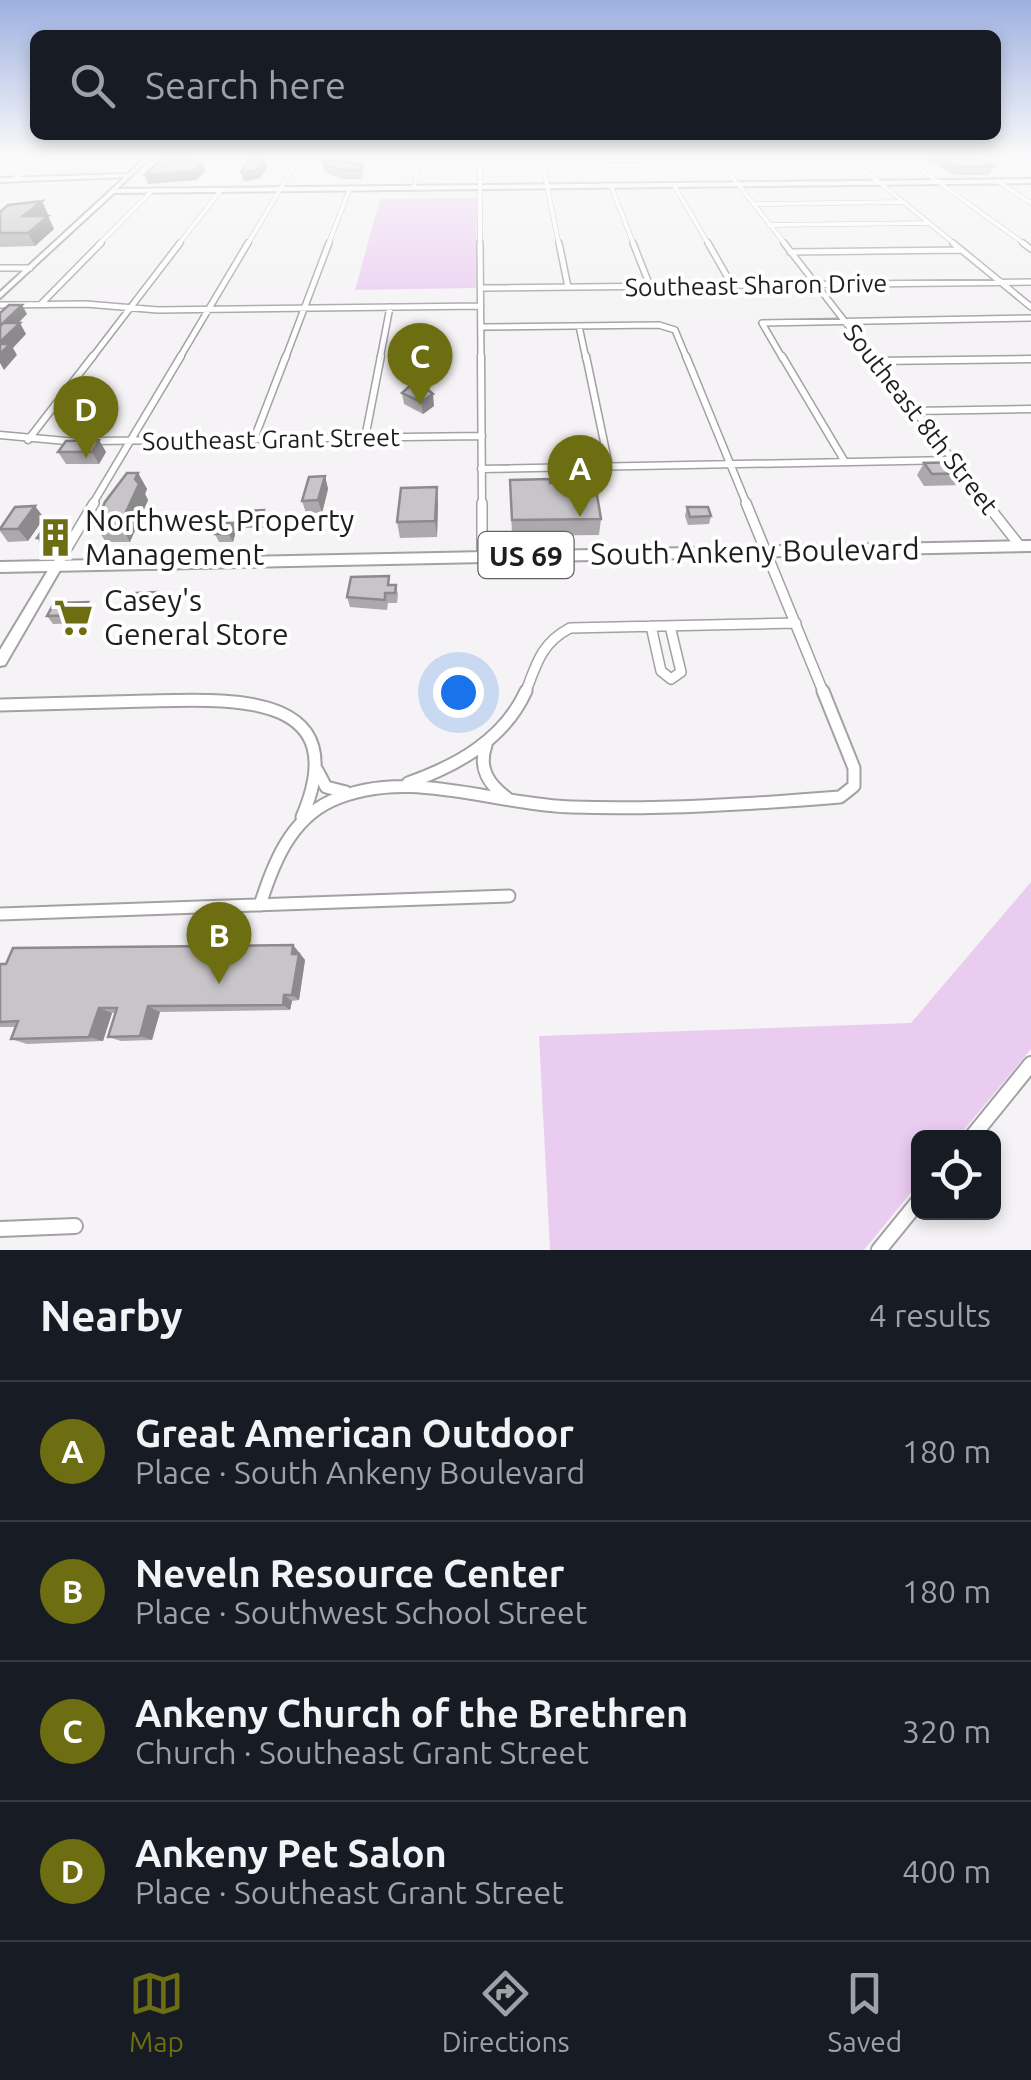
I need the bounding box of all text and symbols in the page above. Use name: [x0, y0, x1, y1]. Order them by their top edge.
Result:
search box: [30, 30, 1001, 140]
icon: search: [65, 58, 120, 113]
text: Search here: [145, 64, 346, 106]
street label: Southeast Sharon Drive: [624, 269, 888, 301]
street label: Southeast 8th Street: [838, 319, 1004, 520]
pin: C: [388, 322, 452, 405]
pin: D: [54, 376, 118, 458]
street label: Southeast Grant Street: [142, 423, 400, 455]
pin: A: [548, 434, 612, 517]
place label: Northwest Property Management: [85, 503, 354, 571]
building icon: Northwest Property Management: [34, 516, 76, 558]
street label: South Ankeny Boulevard: [590, 531, 920, 571]
road number: US 69: [478, 532, 574, 578]
place label: Casey's General Store: [104, 583, 289, 651]
supermarket icon: Casey's General Store: [53, 596, 95, 638]
your location: [433, 667, 484, 718]
pin: B: [186, 902, 252, 984]
map controls: [911, 1130, 1001, 1220]
button: locate: [911, 1130, 1001, 1220]
text: Nearby: [40, 1292, 183, 1339]
text: 4 results: [869, 1297, 991, 1333]
text: Great American Outdoor: [135, 1412, 574, 1454]
text: A: [61, 1433, 84, 1469]
text: 180 m: [902, 1433, 991, 1469]
text: Place · South Ankeny Boulevard: [135, 1454, 585, 1490]
text: Neveln Resource Center: [135, 1552, 564, 1594]
text: B: [62, 1573, 83, 1609]
text: 180 m: [902, 1573, 991, 1609]
text: Place · Southwest School Street: [135, 1594, 587, 1630]
text: Ankeny Church of the Brethren: [135, 1692, 688, 1734]
text: C: [62, 1713, 83, 1749]
text: 320 m: [902, 1713, 991, 1749]
text: Church · Southeast Grant Street: [135, 1734, 589, 1770]
text: Ankeny Pet Salon: [135, 1832, 447, 1874]
text: D: [61, 1853, 84, 1889]
text: 400 m: [902, 1853, 991, 1889]
text: Place · Southeast Grant Street: [135, 1874, 564, 1910]
tab: Map: [129, 1966, 184, 2057]
tab: Directions: [442, 1966, 570, 2057]
tab: Saved: [828, 1966, 902, 2057]

